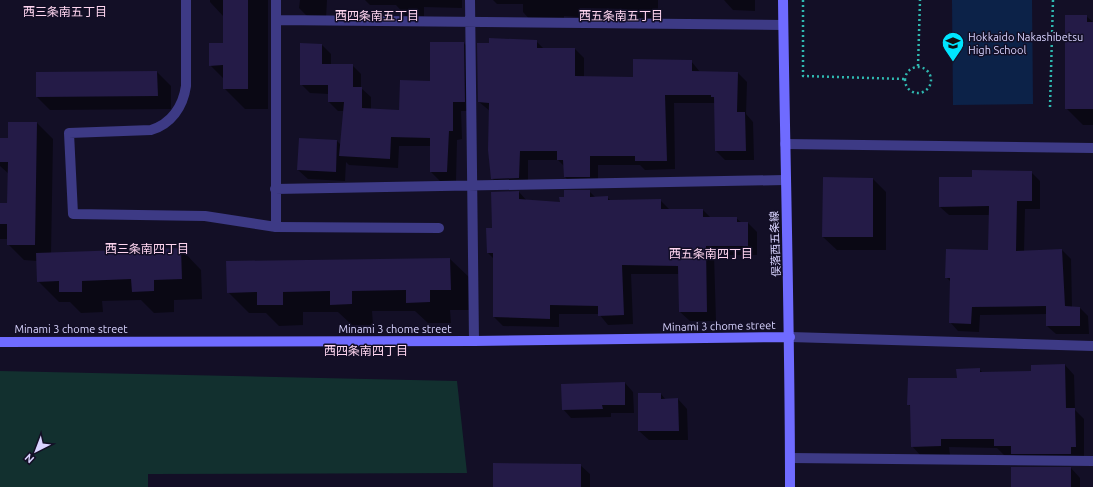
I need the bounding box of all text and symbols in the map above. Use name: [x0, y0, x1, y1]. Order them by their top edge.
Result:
district label: 西三条南五丁目: [23, 5, 107, 18]
district label: 西四条南五丁目: [335, 9, 419, 22]
district label: 西五条南五丁目: [579, 9, 663, 22]
school or university icon: Hokkaido Nakashibetsu High School: [940, 30, 966, 63]
place label: Hokkaido Nakashibetsu High School: [968, 31, 1083, 56]
street label: 俣落西五条線: [768, 211, 782, 277]
district label: 西三条南四丁目: [105, 242, 189, 255]
district label: 西五条南四丁目: [669, 247, 753, 260]
street label: Minami 3 chome street: [662, 319, 776, 333]
street label: Minami 3 chome street: [14, 323, 128, 335]
street label: Minami 3 chome street: [338, 323, 452, 335]
district label: 西四条南四丁目: [324, 344, 408, 357]
north arrow: [16, 431, 56, 471]
text: N: [22, 451, 36, 466]

